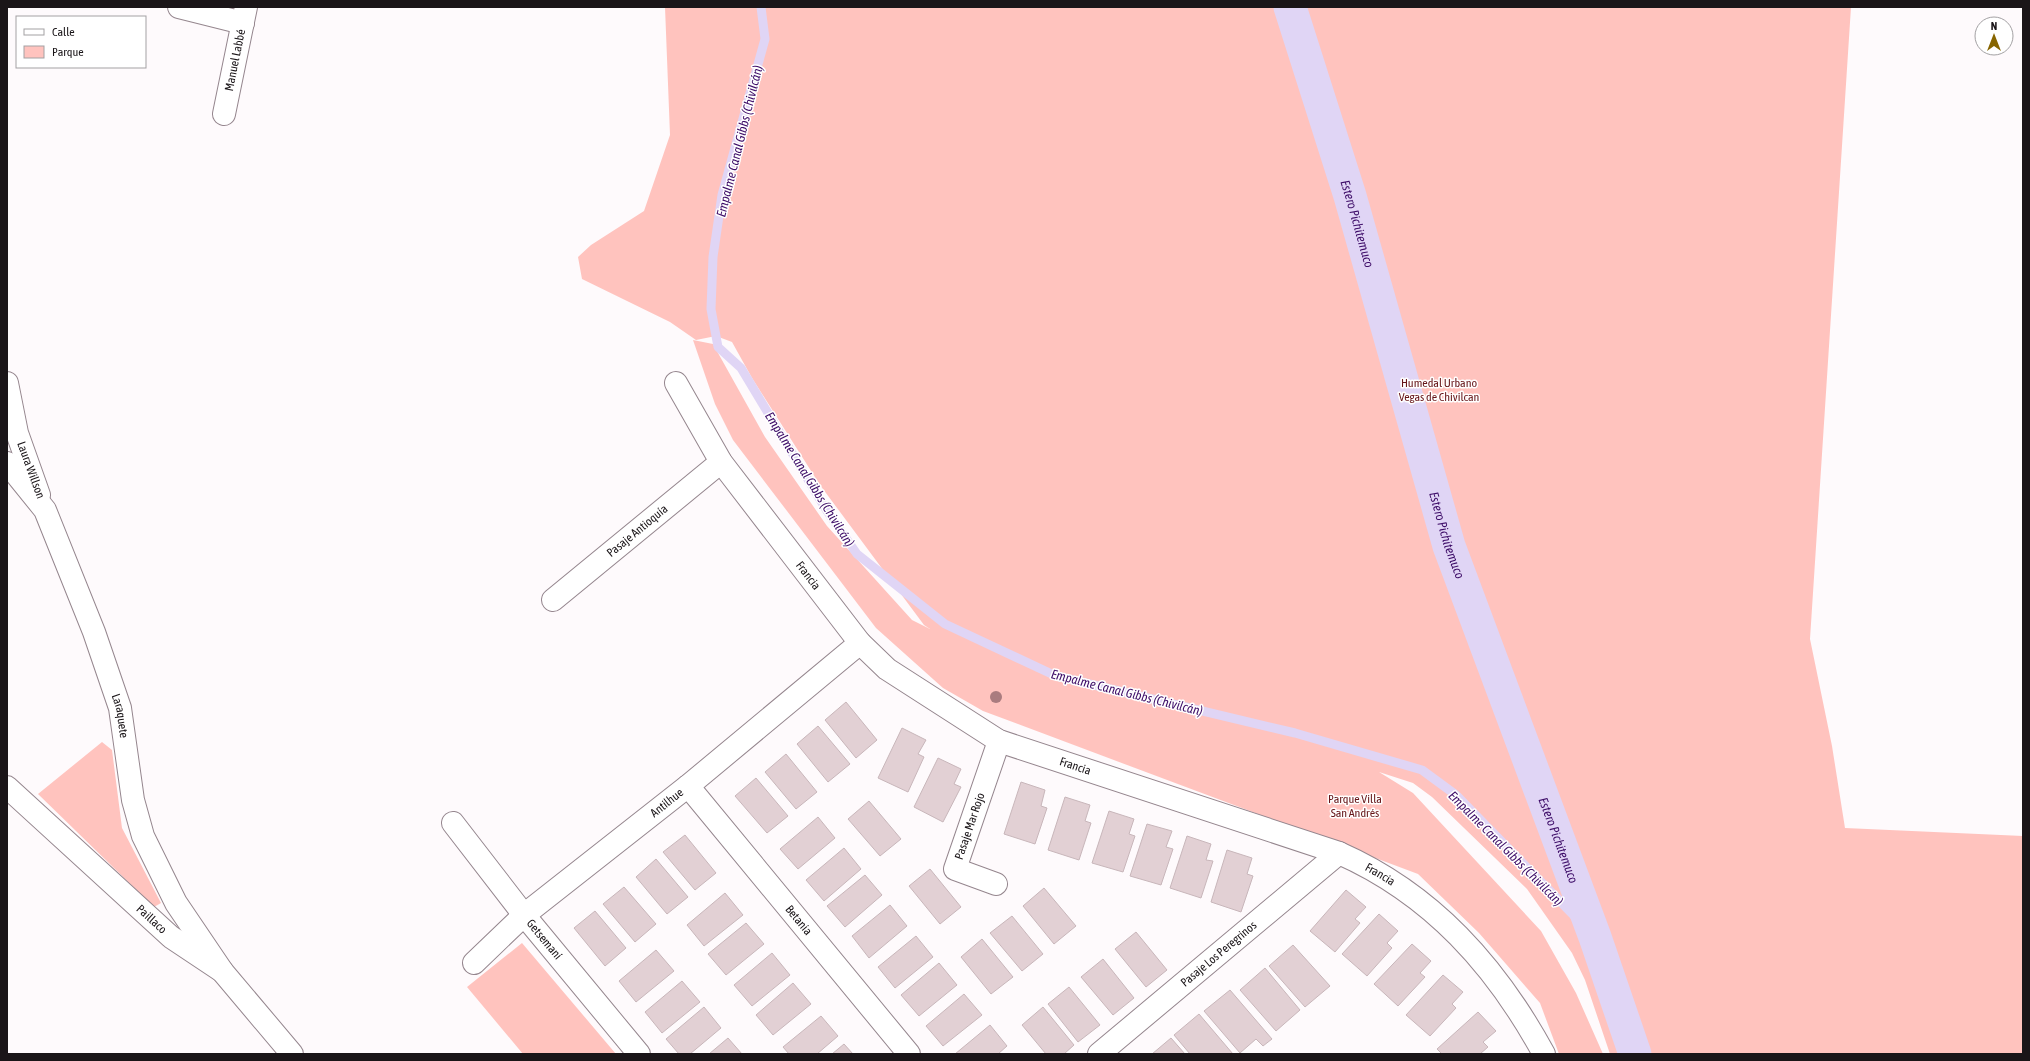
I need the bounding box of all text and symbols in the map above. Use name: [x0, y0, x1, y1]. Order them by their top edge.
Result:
legend: [16, 16, 146, 68]
north arrow: [1974, 16, 2014, 56]
text: N: [1991, 20, 1997, 32]
text: Calle: [52, 25, 75, 39]
street label: Manuel Labbé: [222, 28, 248, 92]
text: Parque: [52, 45, 84, 59]
water label: Empalme Canal Gibbs (Chivilcán): [713, 64, 766, 219]
water label: Estero Pichitemuco: [1337, 178, 1377, 269]
park label: Humedal Urbano Vegas de Chivilcan: [1399, 376, 1479, 404]
water label: Empalme Canal Gibbs (Chivilcán): [762, 409, 857, 549]
street label: Laura Willson: [14, 439, 48, 501]
water label: Estero Pichitemuco: [1426, 490, 1468, 581]
street label: Pasaje Antioquía: [604, 502, 670, 560]
street label: Francia: [793, 558, 823, 592]
water label: Empalme Canal Gibbs (Chivilcán): [1049, 666, 1204, 719]
street label: Laraquete: [109, 692, 131, 739]
street label: Francia: [1058, 754, 1093, 778]
street label: Antilhue: [647, 785, 686, 820]
water label: Empalme Canal Gibbs (Chivilcán): [1445, 788, 1566, 909]
street label: Pasaje Mar Rojo: [952, 790, 988, 861]
park label: Parque Villa San Andrés: [1328, 792, 1382, 820]
water label: Estero Pichitemuco: [1536, 795, 1581, 885]
street label: Francia: [1363, 860, 1398, 889]
street label: Paillaco: [134, 902, 170, 937]
street label: Betania: [782, 903, 815, 938]
street label: Getsemaní: [524, 917, 565, 963]
street label: Pasaje Los Peregrinos: [1178, 918, 1259, 990]

